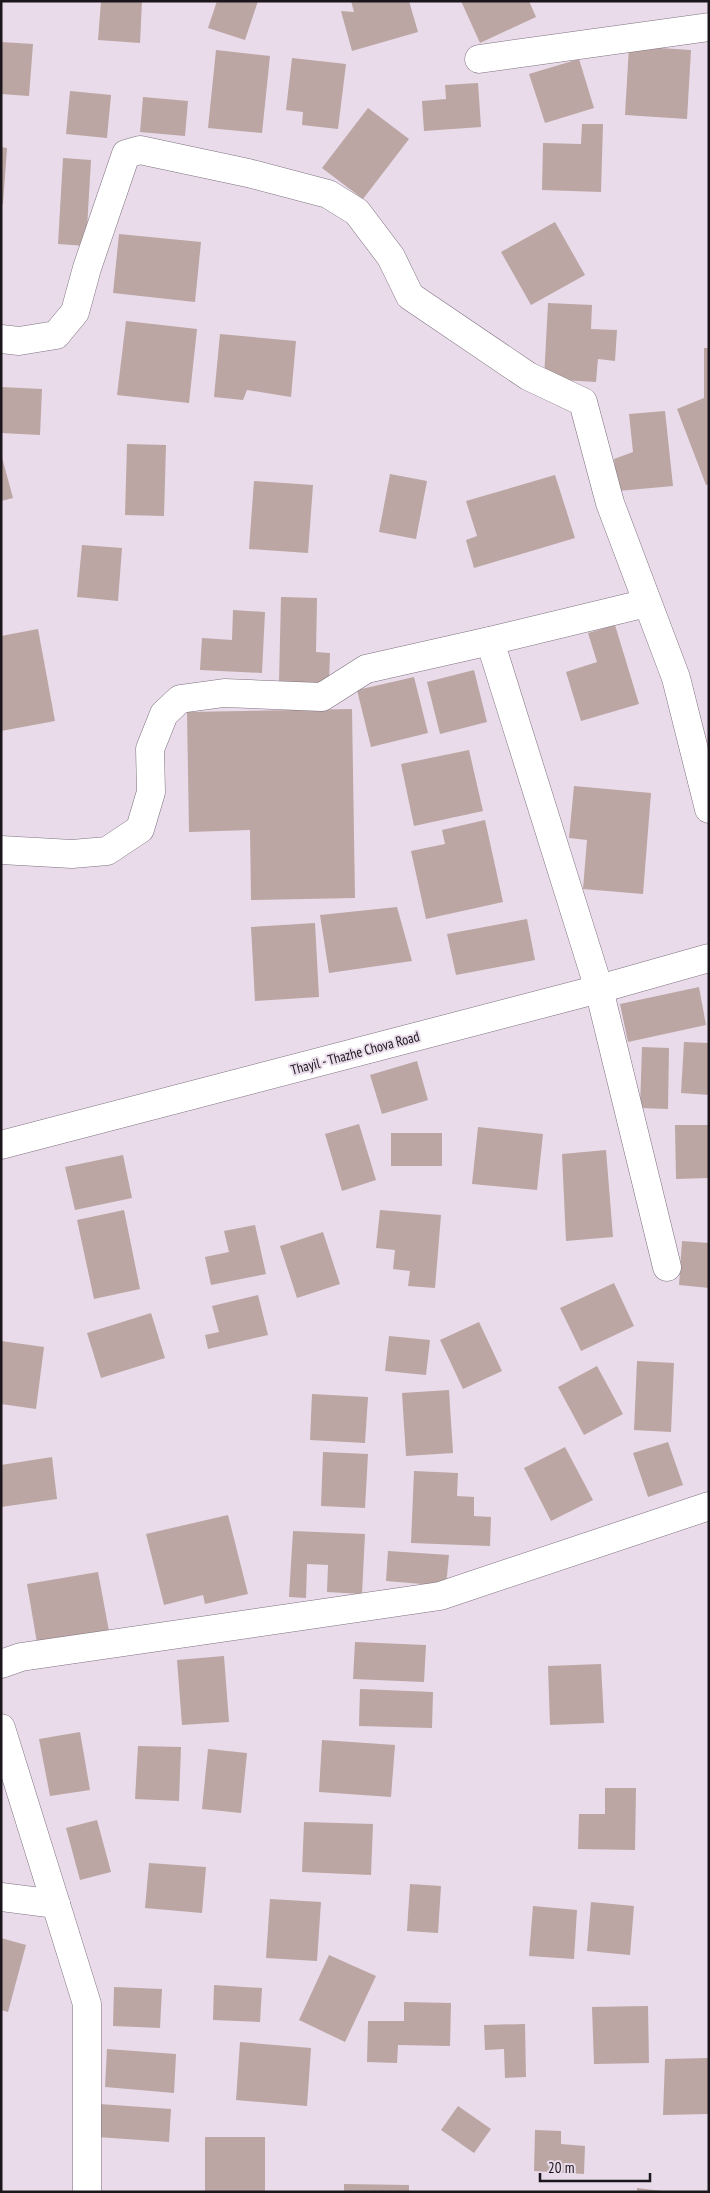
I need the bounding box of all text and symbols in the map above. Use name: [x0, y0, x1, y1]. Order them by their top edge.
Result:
street label: Thayil - Thazhe Chova Road: [289, 1027, 421, 1079]
scale bar: [540, 2150, 650, 2182]
text: 20 m: [548, 2158, 574, 2177]

